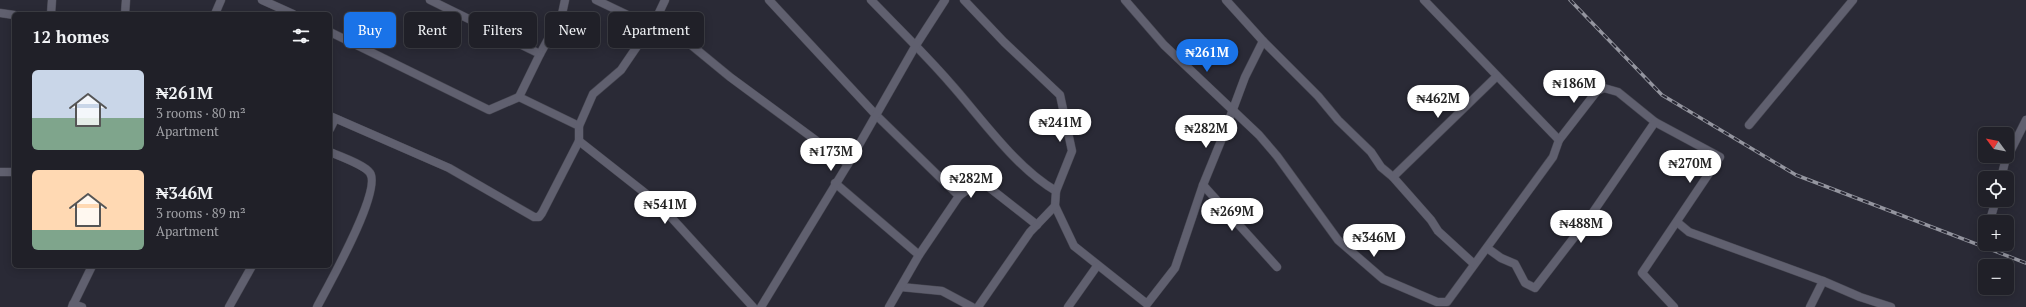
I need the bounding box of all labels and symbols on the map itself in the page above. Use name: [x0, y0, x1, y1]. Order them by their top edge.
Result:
pin: ₦261M: [1179, 39, 1235, 73]
pin: ₦186M: [1546, 70, 1602, 104]
pin: ₦462M: [1410, 85, 1466, 119]
pin: ₦241M: [1032, 109, 1088, 143]
pin: ₦282M: [1178, 115, 1234, 149]
north arrow: [1978, 127, 2014, 163]
pin: ₦173M: [803, 138, 859, 172]
pin: ₦270M: [1662, 150, 1718, 184]
pin: ₦282M: [943, 165, 999, 199]
pin: ₦541M: [637, 191, 693, 225]
pin: ₦269M: [1204, 198, 1260, 232]
pin: ₦488M: [1553, 210, 1609, 244]
pin: ₦346M: [1346, 224, 1402, 258]

